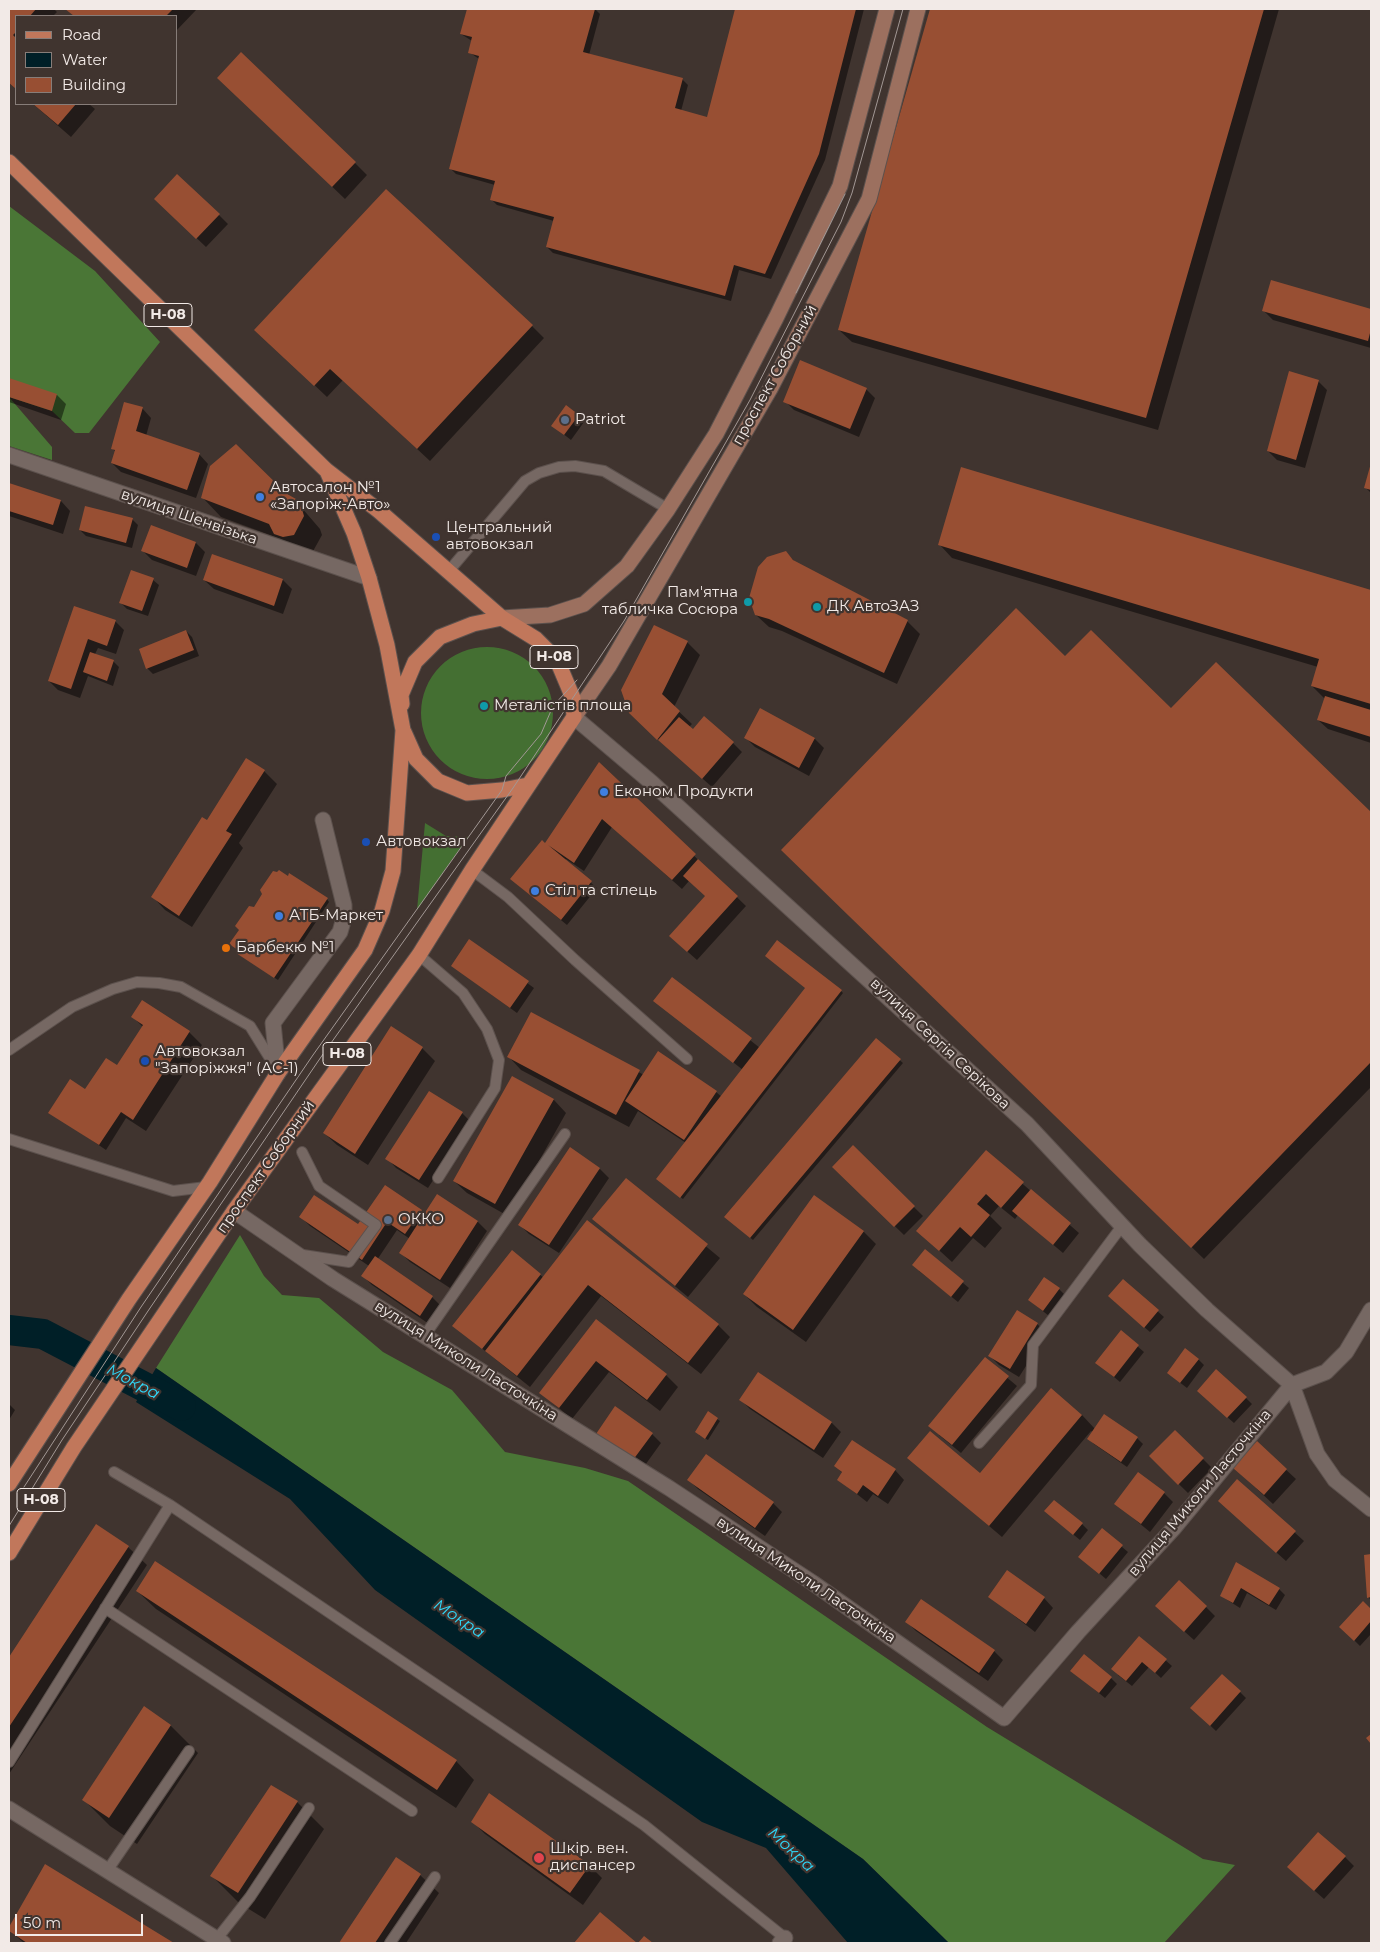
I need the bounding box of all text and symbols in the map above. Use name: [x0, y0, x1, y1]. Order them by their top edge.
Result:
legend: [15, 15, 178, 105]
text: Road: [62, 25, 101, 44]
text: Water: [62, 50, 108, 69]
text: Building: [62, 75, 126, 94]
street label: проспект Соборний: [729, 302, 821, 448]
road number: Н-08: [144, 304, 192, 326]
place label: Patriot: [575, 411, 626, 429]
marker: Patriot: [559, 414, 571, 426]
place label: Автосалон №1 «Запоріж-Авто»: [270, 479, 391, 514]
street label: вулиця Шенвізька: [118, 485, 260, 549]
marker: Автосалон №1 «Запоріж-Авто»: [254, 491, 266, 503]
place label: Центральний автовокзал: [446, 519, 552, 554]
marker: Центральний автовокзал: [430, 531, 442, 543]
place label: Пам'ятна табличка Сосюра: [602, 584, 738, 619]
marker: Пам'ятна табличка Сосюра: [742, 596, 754, 608]
place label: ДК АвтоЗАЗ: [827, 598, 919, 616]
marker: ДК АвтоЗАЗ: [811, 601, 823, 613]
road number: Н-08: [530, 646, 578, 669]
place label: Металістів площа: [494, 697, 631, 715]
marker: Металістів площа: [478, 700, 490, 712]
place label: Економ Продукти: [614, 783, 754, 801]
marker: Економ Продукти: [598, 786, 610, 798]
place label: Автовокзал: [376, 833, 466, 851]
marker: Автовокзал: [360, 836, 372, 848]
place label: Стіл та стілець: [545, 882, 657, 900]
marker: Стіл та стілець: [529, 885, 541, 897]
place label: АТБ-Маркет: [289, 907, 383, 925]
marker: АТБ-Маркет: [273, 910, 285, 922]
place label: Барбекю №1: [236, 939, 335, 957]
marker: Барбекю №1: [220, 942, 232, 954]
street label: вулиця Сергія Серікова: [866, 975, 1014, 1113]
road number: Н-08: [323, 1042, 371, 1066]
place label: Автовокзал "Запоріжжя" (АС-1): [155, 1043, 299, 1078]
marker: Автовокзал "Запоріжжя" (АС-1): [139, 1055, 151, 1067]
street label: проспект Соборний: [213, 1097, 319, 1237]
place label: ОККО: [398, 1211, 444, 1229]
marker: ОККО: [382, 1214, 394, 1226]
street label: вулиця Миколи Ласточкіна: [371, 1297, 561, 1425]
water label: Мокра: [103, 1360, 163, 1404]
street label: вулиця Миколи Ласточкіна: [1125, 1406, 1275, 1580]
road number: Н-08: [17, 1488, 65, 1512]
street label: вулиця Миколи Ласточкіна: [713, 1513, 899, 1647]
water label: Мокра: [430, 1595, 488, 1643]
water label: Мокра: [764, 1824, 818, 1876]
place label: Шкір. вен. диспансер: [550, 1840, 635, 1875]
marker: Шкір. вен. диспансер: [532, 1851, 546, 1865]
scale bar: [18, 1904, 145, 1936]
text: 50 m: [23, 1913, 61, 1932]

